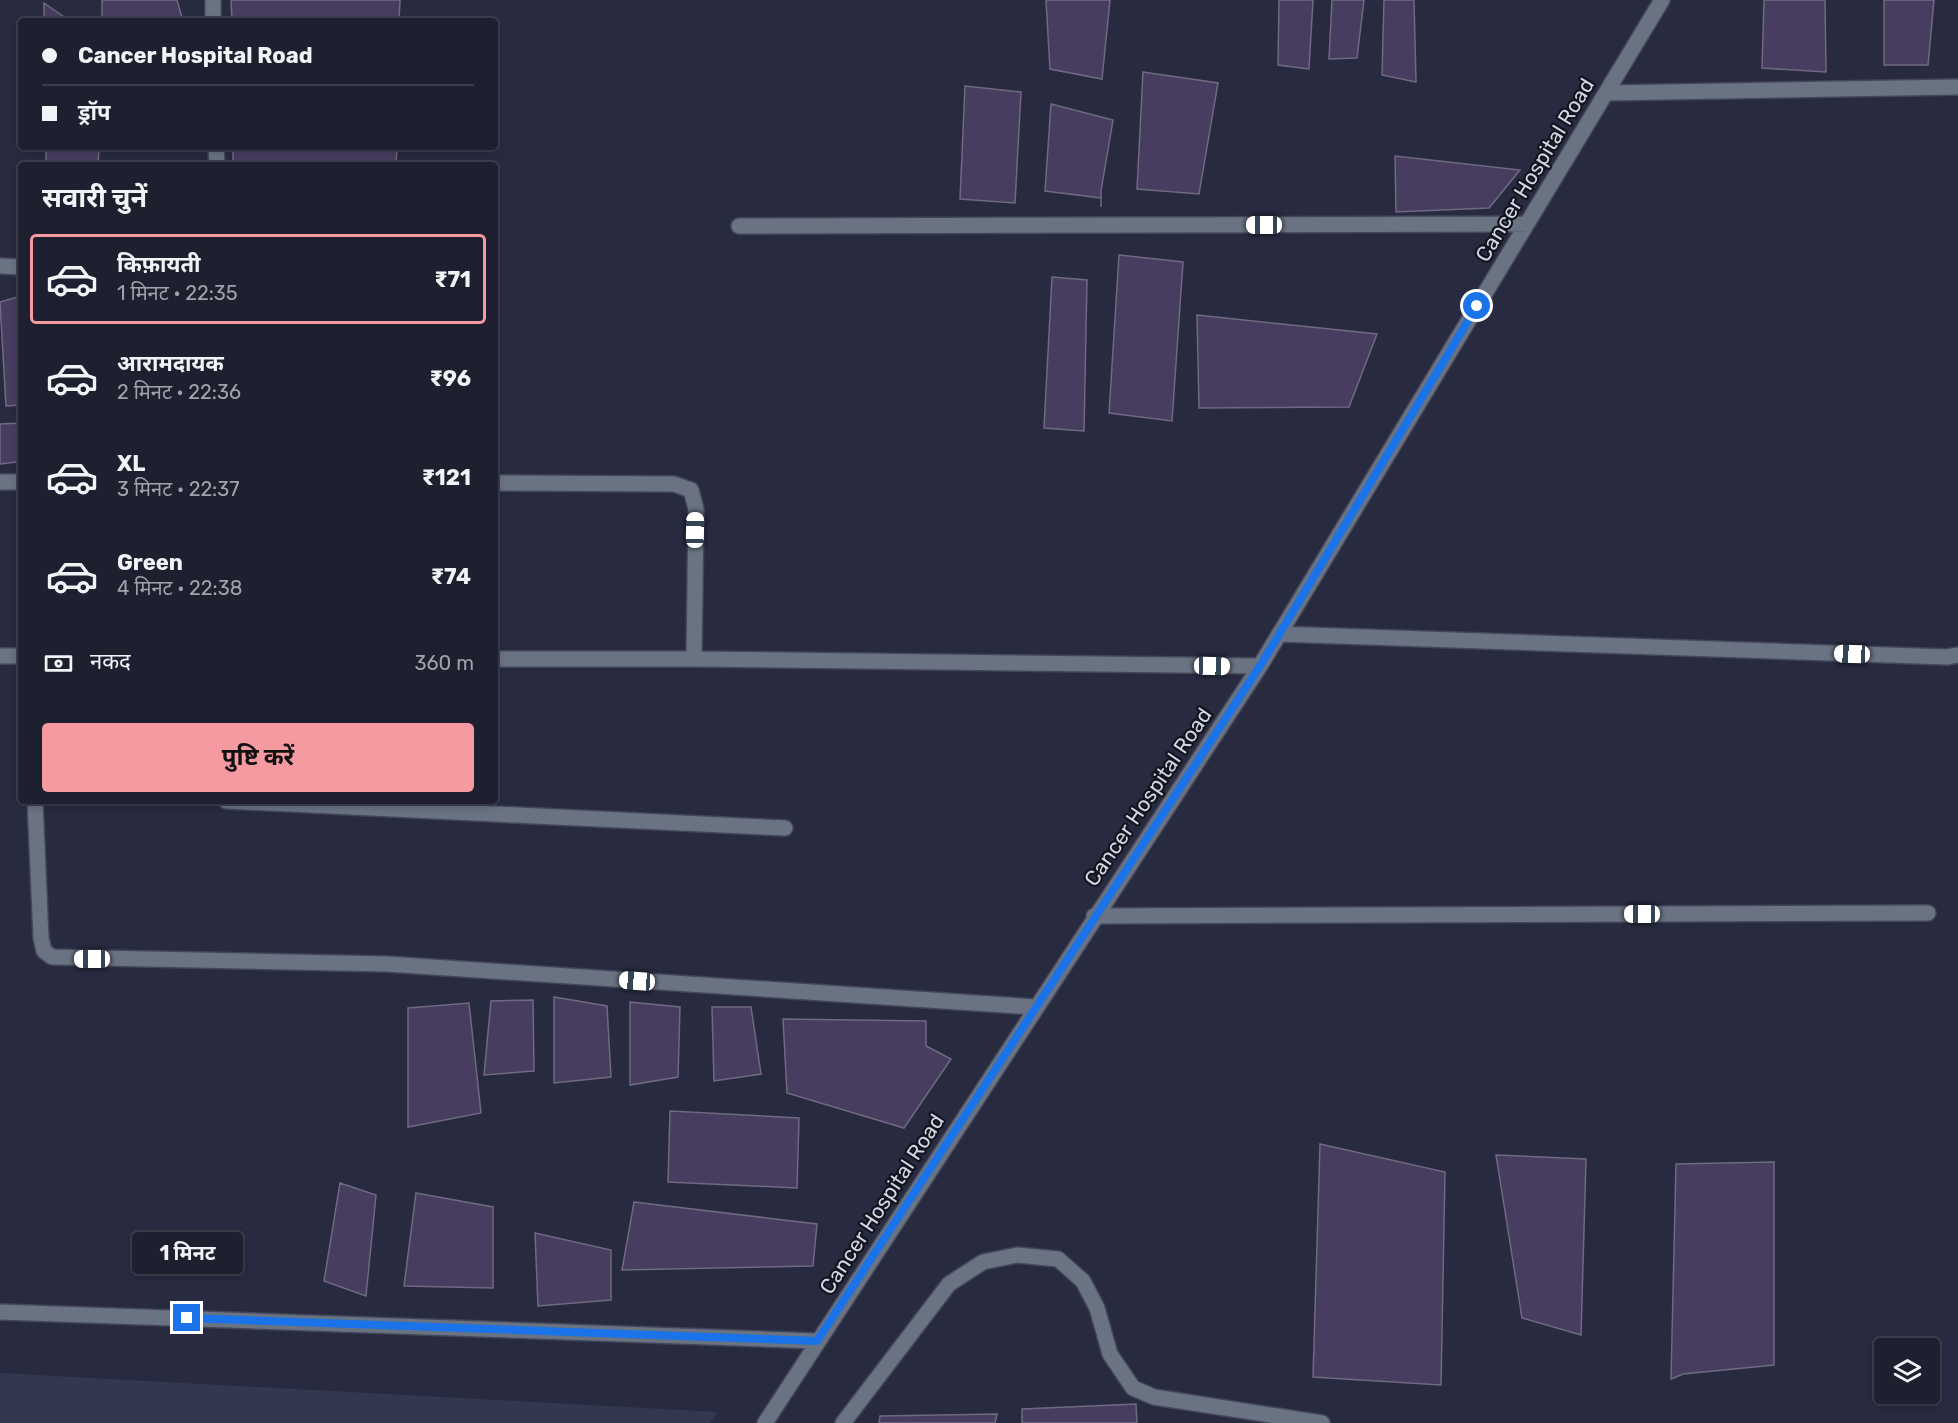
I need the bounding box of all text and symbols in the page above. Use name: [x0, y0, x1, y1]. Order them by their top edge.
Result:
text: Cancer Hospital Road: [78, 42, 313, 69]
street label: Cancer Hospital Road: [1470, 74, 1599, 266]
text: ड्रॉप: [78, 99, 111, 126]
text: सवारी चुनें: [42, 182, 147, 214]
car: [1246, 216, 1282, 234]
text: किफ़ायती: [117, 251, 201, 278]
icon: car: [45, 252, 99, 306]
text: ₹71: [434, 266, 471, 293]
text: 1 मिनट · 22:35: [117, 281, 238, 305]
route start: [1463, 292, 1490, 319]
text: आरामदायक: [117, 350, 224, 377]
icon: car: [45, 351, 99, 405]
text: ₹96: [429, 365, 471, 392]
text: 2 मिनट · 22:36: [117, 380, 241, 404]
icon: car: [45, 450, 99, 504]
text: XL: [117, 450, 145, 477]
text: ₹121: [422, 464, 471, 491]
text: 3 मिनट · 22:37: [117, 477, 240, 501]
car: [686, 512, 704, 548]
icon: car: [45, 549, 99, 603]
text: Green: [117, 549, 183, 576]
text: ₹74: [431, 563, 471, 590]
text: 4 मिनट · 22:38: [117, 576, 242, 600]
car: [1834, 644, 1870, 664]
icon: cash: [42, 647, 75, 680]
text: नकद: [90, 648, 131, 675]
text: 360 m: [415, 651, 474, 675]
car: [1194, 657, 1230, 675]
street label: Cancer Hospital Road: [1079, 703, 1217, 891]
button: पुष्टि करें: [42, 723, 474, 792]
car: [1624, 905, 1660, 923]
car: [74, 950, 110, 968]
car: [618, 971, 656, 991]
street label: Cancer Hospital Road: [814, 1109, 949, 1298]
callout: 1 मिनट: [132, 1231, 243, 1273]
text: 1 मिनट: [159, 1241, 216, 1265]
route end: [173, 1304, 200, 1331]
map controls: [1874, 1338, 1940, 1404]
button: layers: [1874, 1338, 1940, 1404]

